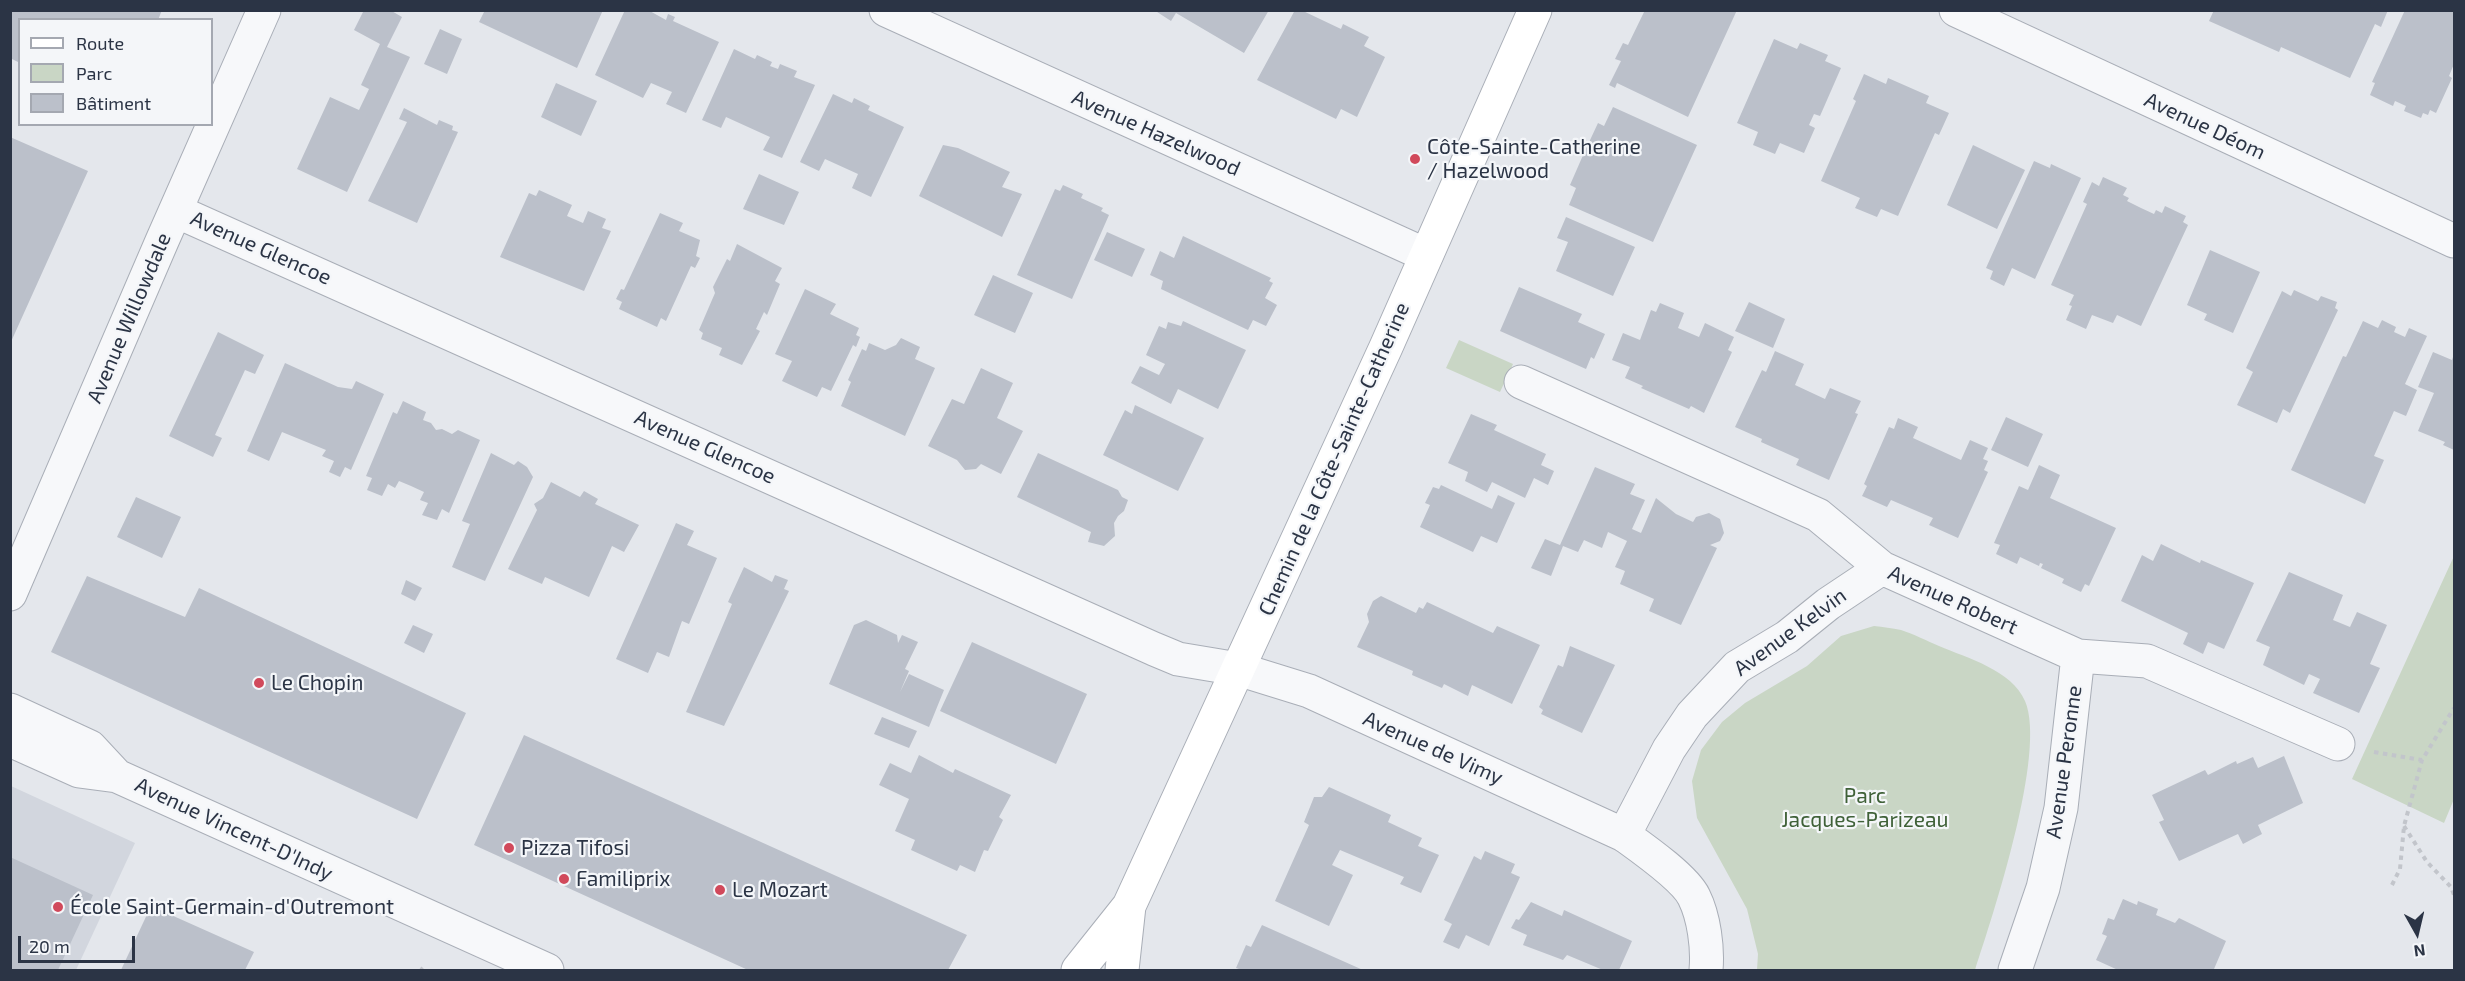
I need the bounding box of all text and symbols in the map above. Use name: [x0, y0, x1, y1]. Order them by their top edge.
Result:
legend: [18, 18, 213, 126]
text: Route: [76, 32, 124, 54]
text: Parc: [76, 62, 112, 84]
street label: Avenue Hazelwood: [1068, 85, 1244, 181]
street label: Avenue Déom: [2140, 87, 2270, 165]
text: Bâtiment: [76, 92, 151, 114]
place label: Côte-Sainte-Catherine / Hazelwood: [1427, 134, 1641, 184]
marker: Côte-Sainte-Catherine / Hazelwood: [1408, 152, 1422, 166]
street label: Avenue Glencoe: [187, 206, 335, 290]
street label: Avenue Willowdale: [82, 229, 176, 407]
street label: Chemin de la Côte-Sainte-Catherine: [1253, 298, 1415, 620]
street label: Avenue Glencoe: [631, 405, 779, 489]
street label: Avenue Robert: [1884, 560, 2022, 640]
street label: Avenue Kelvin: [1729, 583, 1851, 681]
place label: Le Chopin: [271, 670, 363, 696]
marker: Le Chopin: [252, 676, 266, 690]
street label: Avenue Peronne: [2041, 684, 2087, 840]
street label: Avenue de Vimy: [1359, 706, 1507, 790]
street label: Avenue Vincent-D'Indy: [131, 772, 337, 886]
park label: Parc Jacques-Parizeau: [1781, 783, 1949, 833]
place label: Pizza Tifosi: [521, 835, 629, 861]
marker: Pizza Tifosi: [502, 841, 516, 855]
place label: Familiprix: [576, 866, 670, 892]
marker: Familiprix: [557, 872, 571, 886]
place label: Le Mozart: [732, 877, 828, 903]
marker: Le Mozart: [713, 883, 727, 897]
place label: École Saint-Germain-d'Outremont: [70, 894, 394, 920]
marker: École Saint-Germain-d'Outremont: [51, 900, 65, 914]
north arrow: [2387, 903, 2447, 963]
scale bar: [21, 924, 138, 962]
text: 20 m: [29, 935, 70, 957]
text: N: [2413, 941, 2427, 962]

